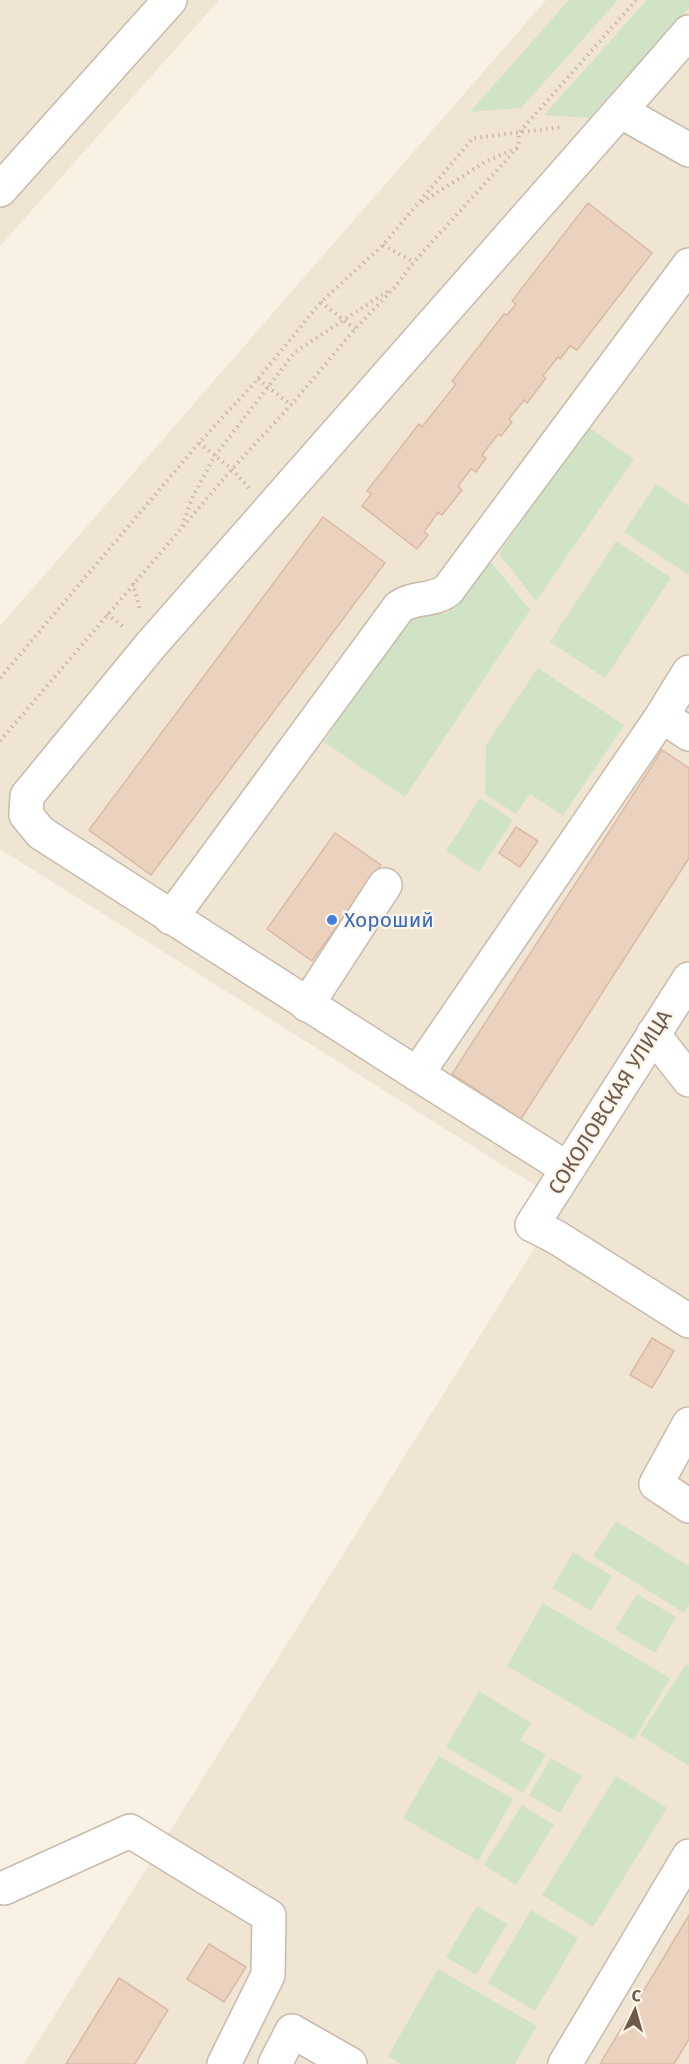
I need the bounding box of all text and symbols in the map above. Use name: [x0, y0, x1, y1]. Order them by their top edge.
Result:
place label: Хороший: [344, 907, 434, 933]
marker: Хороший: [325, 913, 339, 927]
street label: СОКОЛОВСКАЯ УЛИЦА: [543, 1005, 677, 1199]
north arrow: [605, 1980, 665, 2040]
text: С: [631, 1986, 642, 2005]

